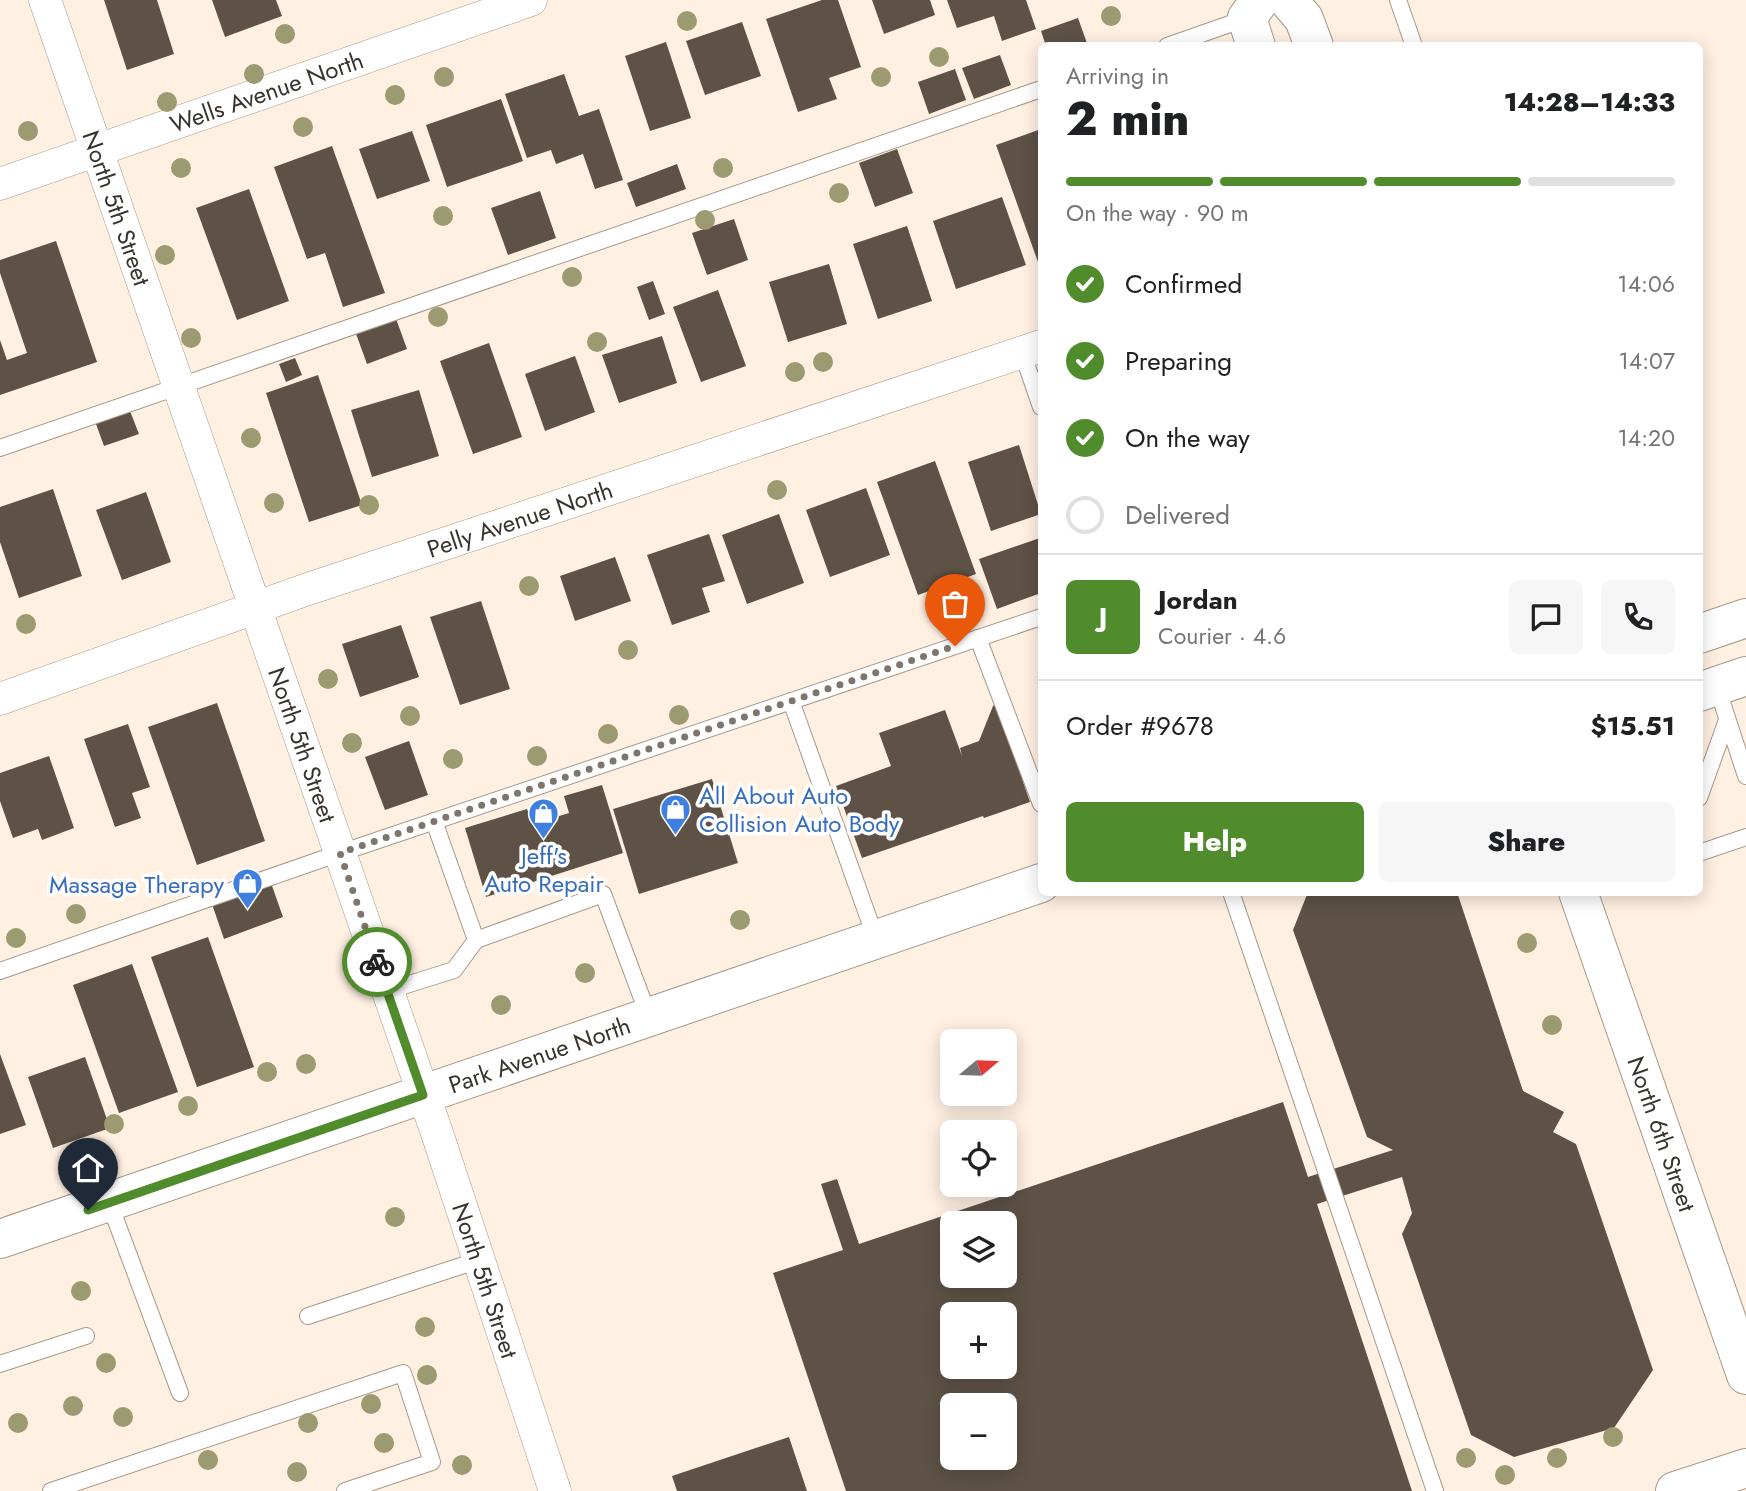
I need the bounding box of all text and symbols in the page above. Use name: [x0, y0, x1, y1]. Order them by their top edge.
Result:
street label: Wells Avenue North: [165, 42, 368, 141]
text: Arriving in: [1066, 59, 1169, 93]
text: 14:28–14:33: [1504, 83, 1675, 121]
text: 2 min: [1066, 86, 1190, 152]
street label: North 5th Street: [74, 126, 160, 290]
text: On the way · 90 m: [1066, 196, 1249, 230]
icon: check: [1066, 265, 1104, 303]
text: Confirmed: [1125, 265, 1242, 303]
text: 14:06: [1617, 267, 1675, 301]
icon: check: [1066, 342, 1104, 380]
text: Preparing: [1125, 342, 1232, 380]
text: 14:07: [1618, 344, 1675, 378]
icon: check: [1066, 419, 1104, 457]
text: On the way: [1125, 419, 1250, 457]
text: 14:20: [1617, 421, 1675, 455]
street label: Pelly Avenue North: [422, 472, 617, 566]
text: Delivered: [1125, 496, 1230, 534]
pin: [925, 574, 985, 646]
button: chat: [1509, 580, 1583, 654]
button: phone: [1601, 580, 1675, 654]
text: Jordan: [1158, 581, 1238, 619]
icon: bag: [936, 585, 974, 623]
text: J: [1099, 598, 1107, 636]
text: Courier · 4.6: [1158, 619, 1286, 653]
street label: North 5th Street: [260, 662, 346, 827]
text: Order #9678: [1066, 707, 1214, 745]
text: $15.51: [1590, 707, 1675, 745]
place label: All About Auto Collision Auto Body: [699, 778, 900, 841]
shop icon: All About Auto Collision Auto Body: [659, 792, 693, 836]
shop icon: Jeff's Auto Repair: [527, 796, 561, 840]
button: Help: [1066, 802, 1364, 882]
button: Share: [1378, 802, 1675, 882]
place label: Jeff's Auto Repair: [484, 838, 605, 901]
place label: Massage Therapy: [49, 867, 224, 902]
shop icon: Massage Therapy: [230, 867, 264, 911]
courier: [342, 927, 412, 997]
icon: bike: [358, 943, 396, 981]
street label: Park Avenue North: [444, 1007, 635, 1102]
north arrow: [940, 1029, 1017, 1106]
map controls: [940, 1029, 1017, 1470]
street label: North 6th Street: [1619, 1051, 1705, 1216]
button: locate: [940, 1120, 1017, 1197]
pin: [58, 1138, 118, 1210]
icon: home: [69, 1149, 107, 1187]
street label: North 5th Street: [444, 1198, 528, 1363]
button: layers: [940, 1211, 1017, 1288]
button: +: [940, 1302, 1017, 1379]
button: −: [940, 1393, 1017, 1470]

